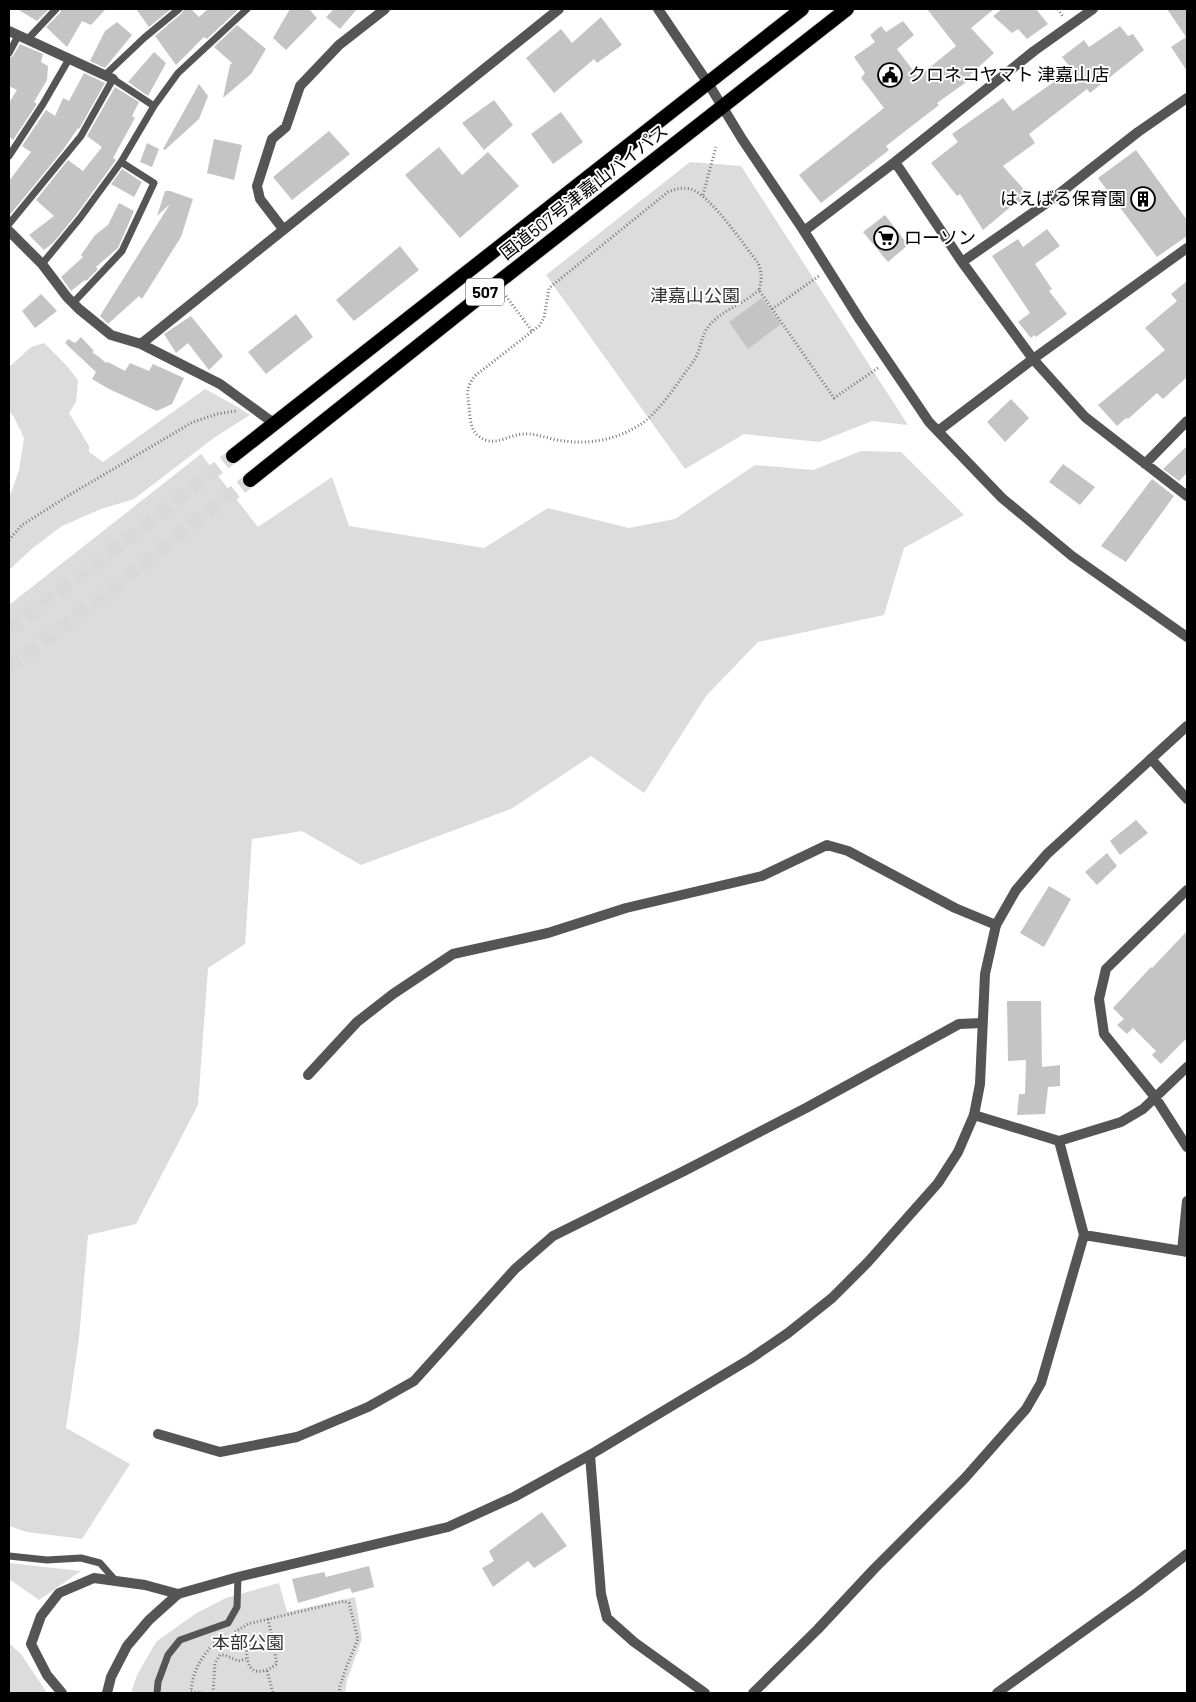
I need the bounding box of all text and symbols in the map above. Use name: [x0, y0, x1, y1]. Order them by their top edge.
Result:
public building icon: クロネコヤマト 津嘉山店: [877, 62, 903, 88]
place label: クロネコヤマト 津嘉山店: [908, 63, 1109, 85]
street label: 国道507号津嘉山バイパス: [495, 119, 672, 264]
building icon: はえばる保育園: [1130, 186, 1156, 212]
place label: はえばる保育園: [1000, 187, 1126, 209]
supermarket icon: ローソン: [873, 225, 899, 251]
place label: ローソン: [904, 226, 976, 248]
road number: 507: [466, 278, 504, 306]
park label: 津嘉山公園: [650, 284, 740, 306]
park label: 本部公園: [212, 1631, 284, 1653]

